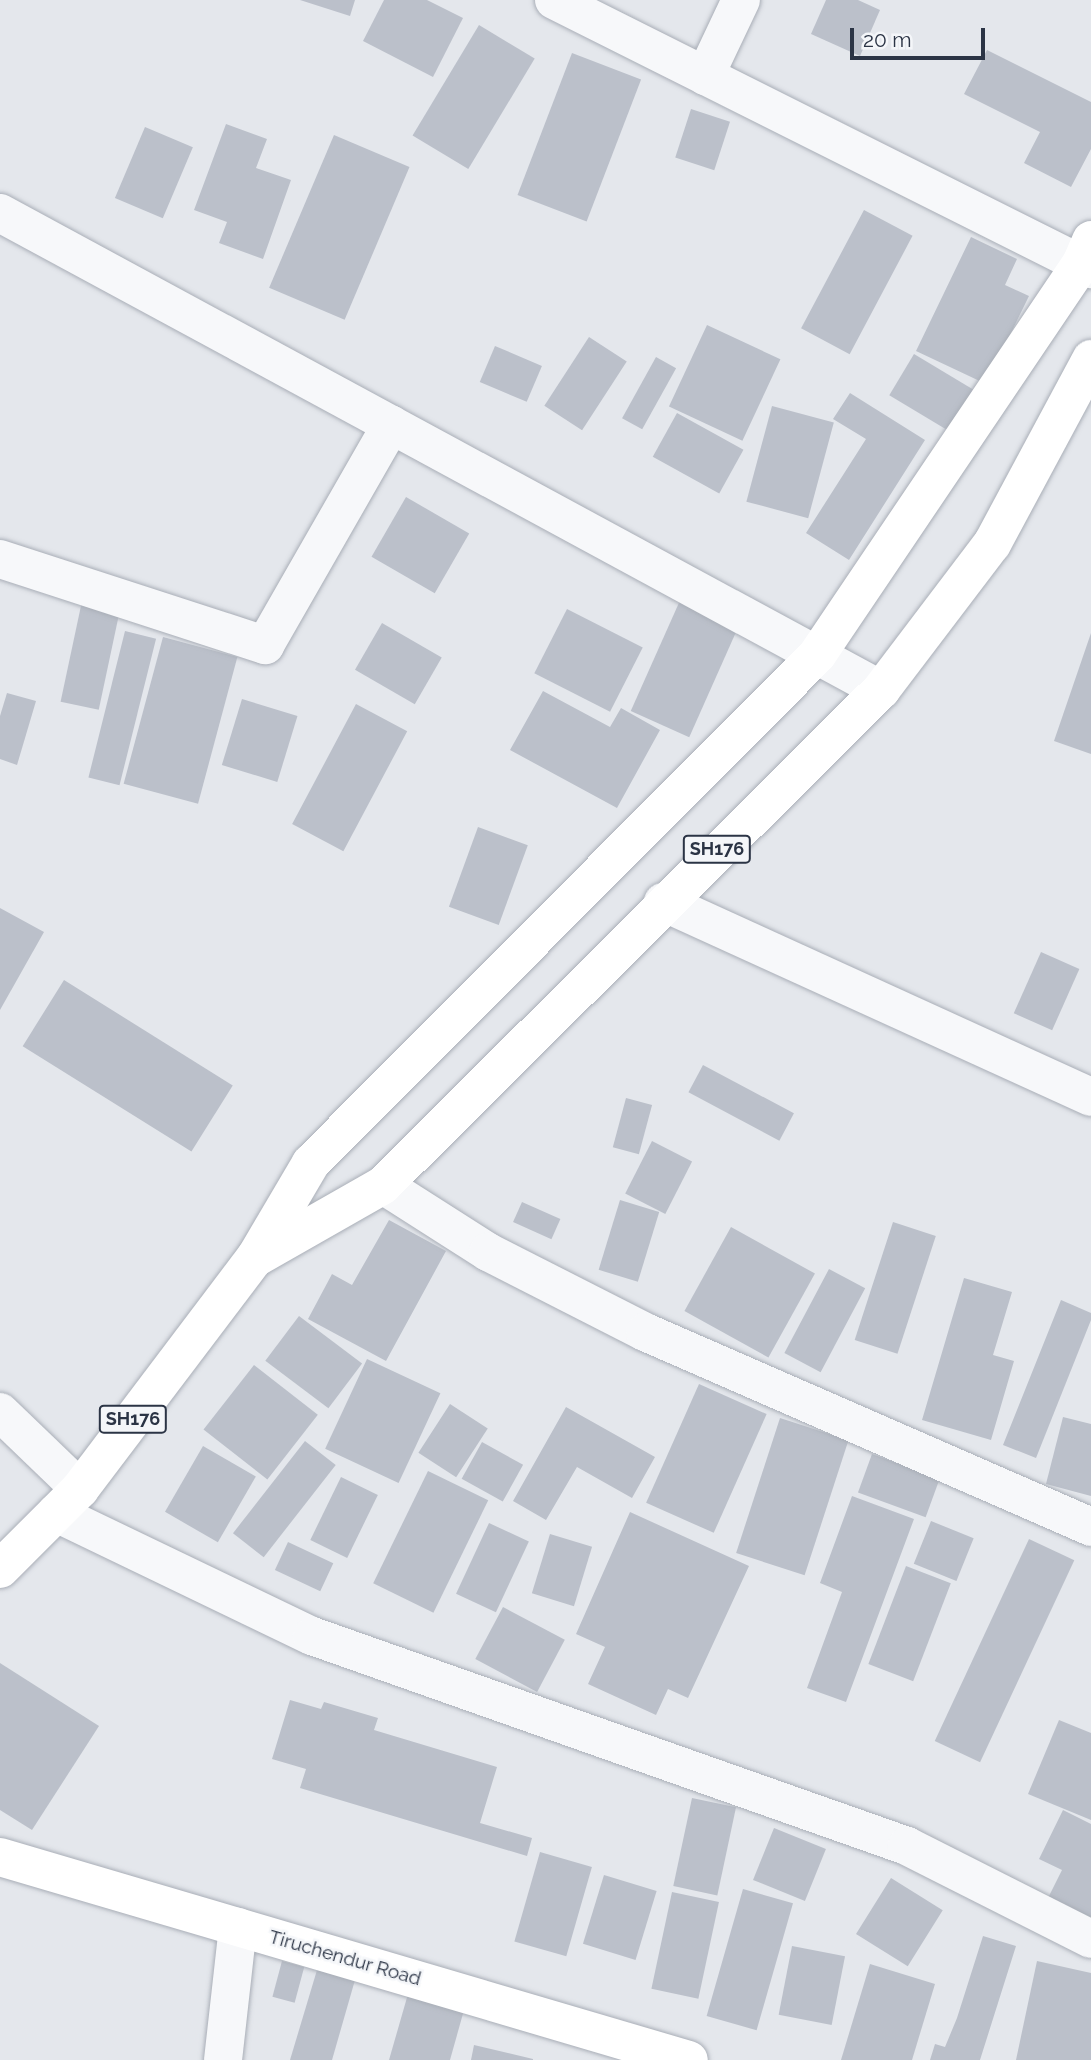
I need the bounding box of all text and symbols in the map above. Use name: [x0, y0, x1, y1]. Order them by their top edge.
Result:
scale bar: [853, 14, 988, 58]
text: 20 m: [863, 27, 911, 52]
road number: SH176: [682, 834, 752, 864]
road number: SH176: [98, 1404, 168, 1434]
street label: Tiruchendur Road: [266, 1925, 424, 1991]

